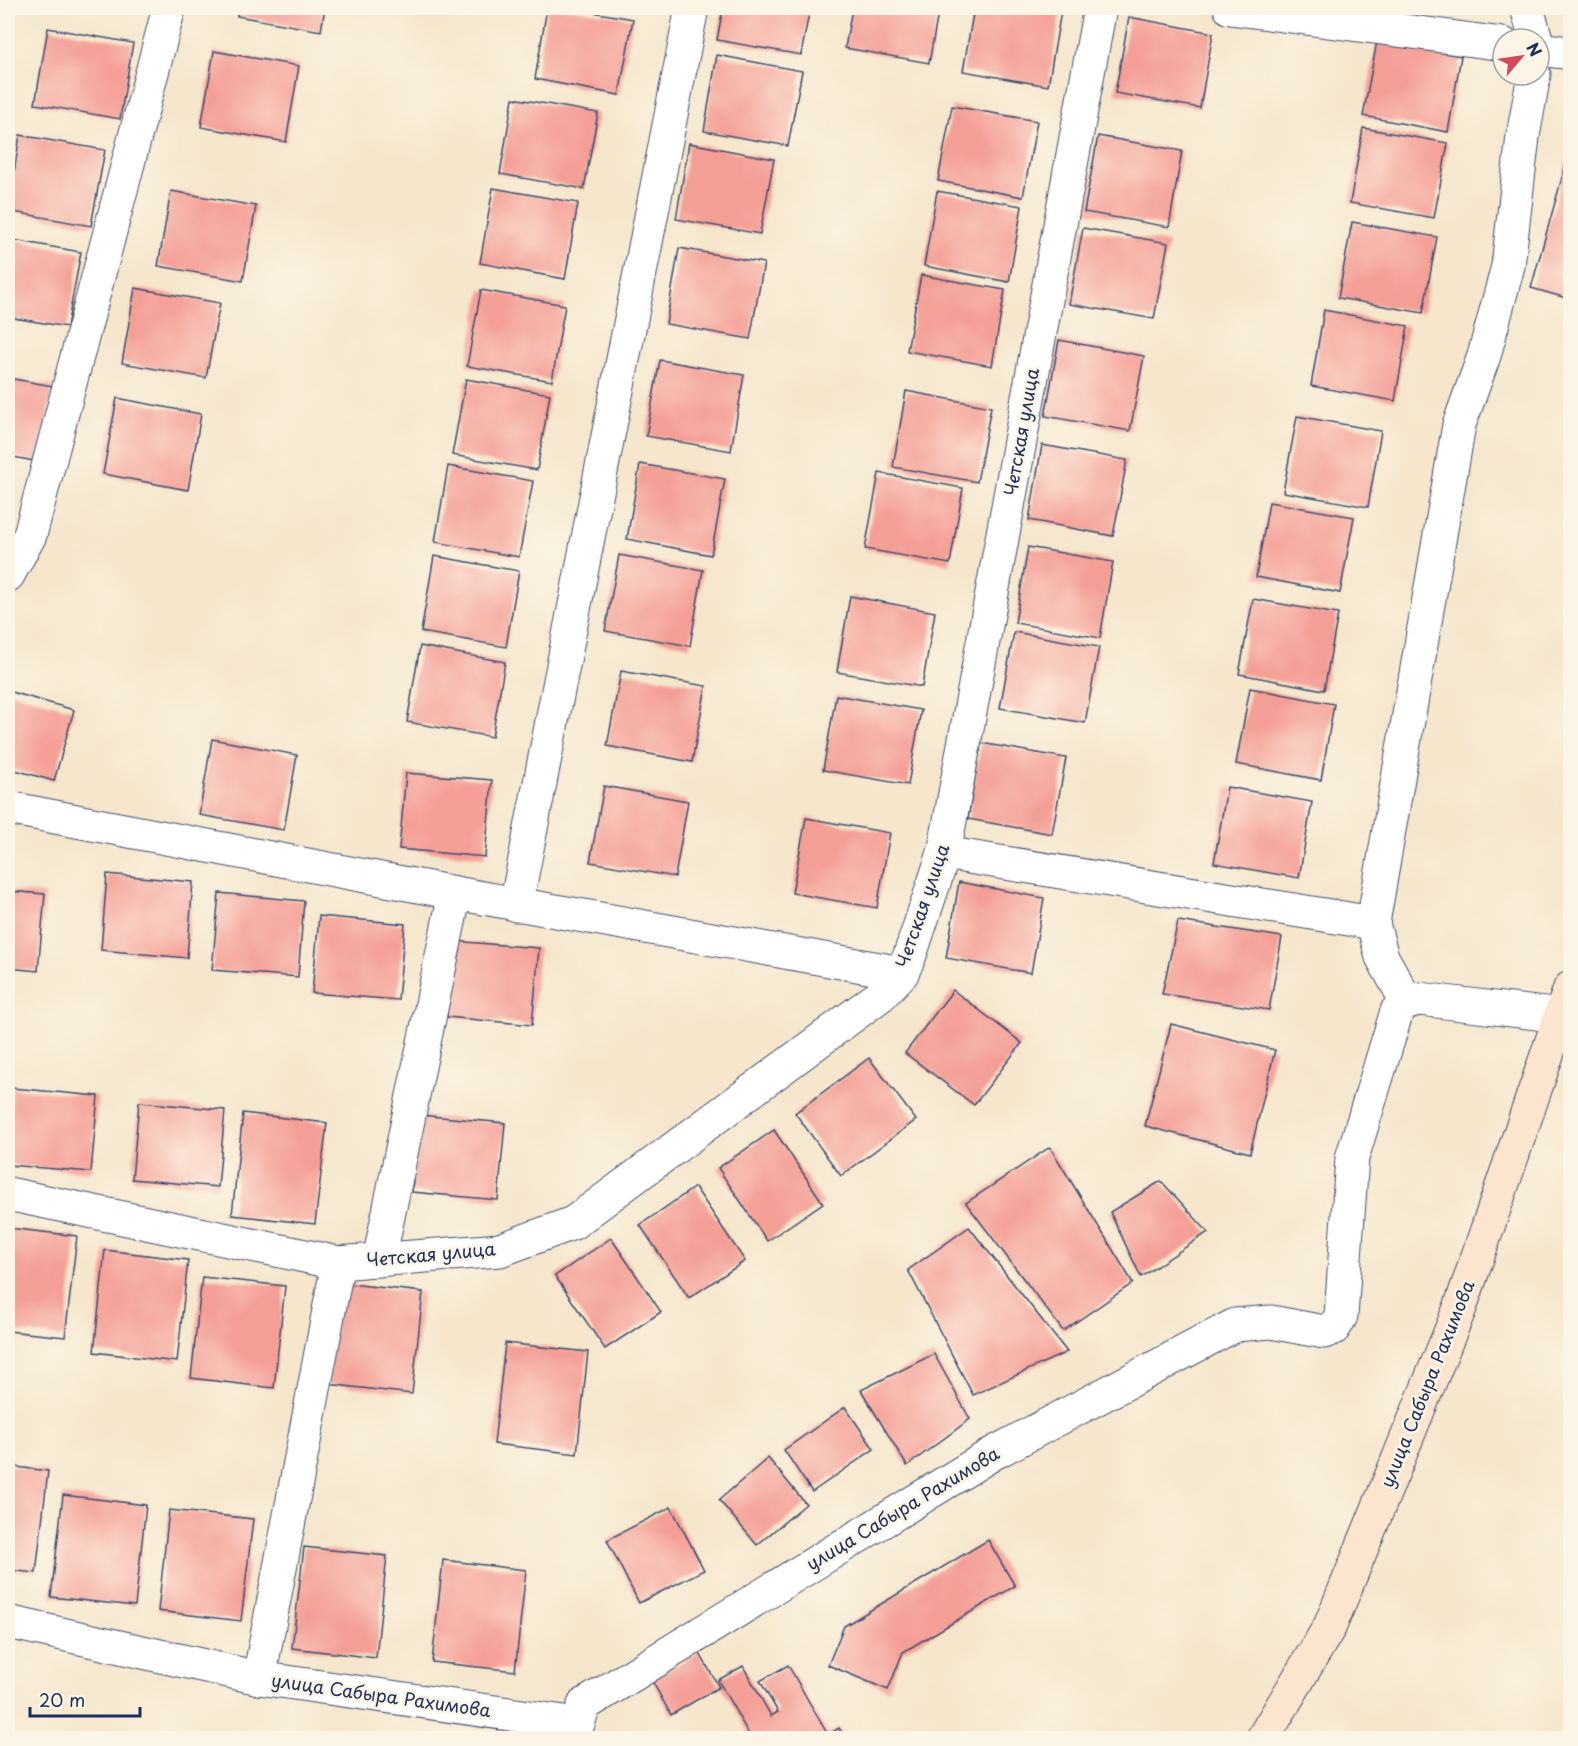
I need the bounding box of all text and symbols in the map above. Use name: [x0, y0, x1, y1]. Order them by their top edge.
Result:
north arrow: [1491, 27, 1551, 87]
text: N: [1521, 38, 1549, 61]
street label: Четская улица: [996, 365, 1045, 498]
street label: Четская улица: [888, 839, 956, 971]
street label: Четская улица: [365, 1234, 497, 1273]
street label: улица Сабыра Рахимова: [1373, 1275, 1481, 1491]
street label: улица Сабыра Рахимова: [800, 1439, 1005, 1576]
street label: улица Сабыра Рахимова: [270, 1666, 493, 1723]
scale bar: [30, 1680, 140, 1718]
text: 20 m: [39, 1686, 85, 1713]

